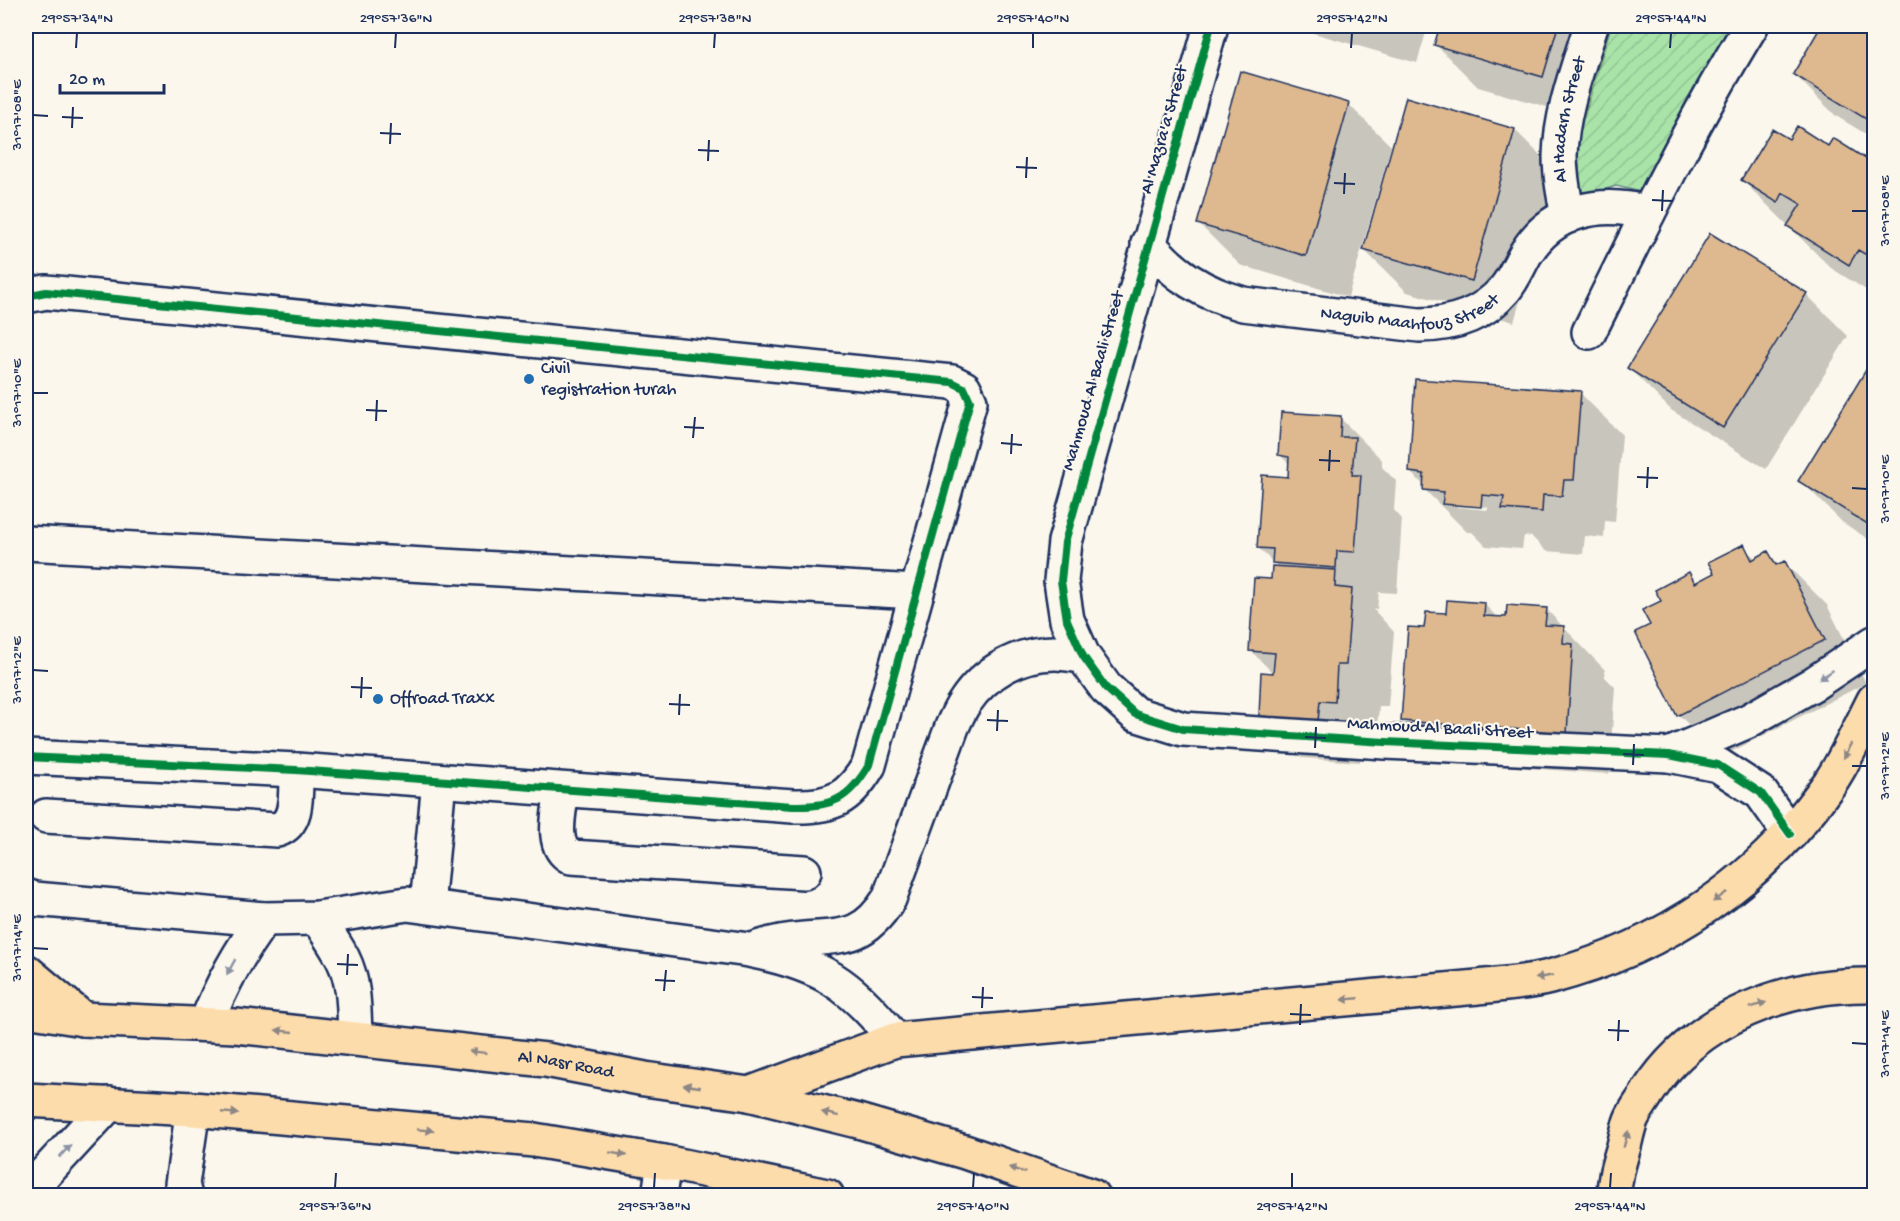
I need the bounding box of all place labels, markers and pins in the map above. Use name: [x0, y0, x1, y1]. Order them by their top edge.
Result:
place label: Civil registration turah: [541, 359, 677, 401]
marker: Civil registration turah: [522, 372, 536, 386]
place label: Offroad Traxx: [390, 689, 495, 710]
marker: Offroad Traxx: [371, 692, 385, 706]

